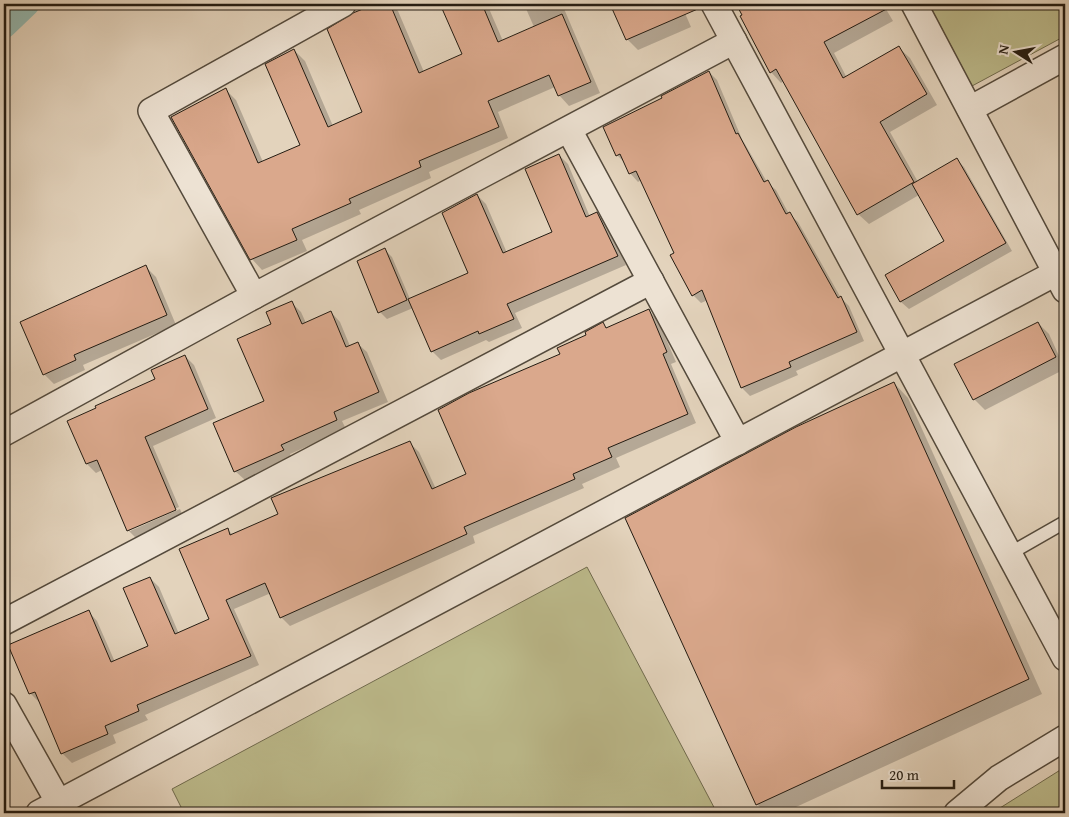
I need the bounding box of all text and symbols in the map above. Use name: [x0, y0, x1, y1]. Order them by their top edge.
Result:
north arrow: [992, 28, 1042, 78]
text: N: [993, 42, 1014, 56]
scale bar: [882, 757, 954, 789]
text: 20 m: [889, 764, 920, 785]

